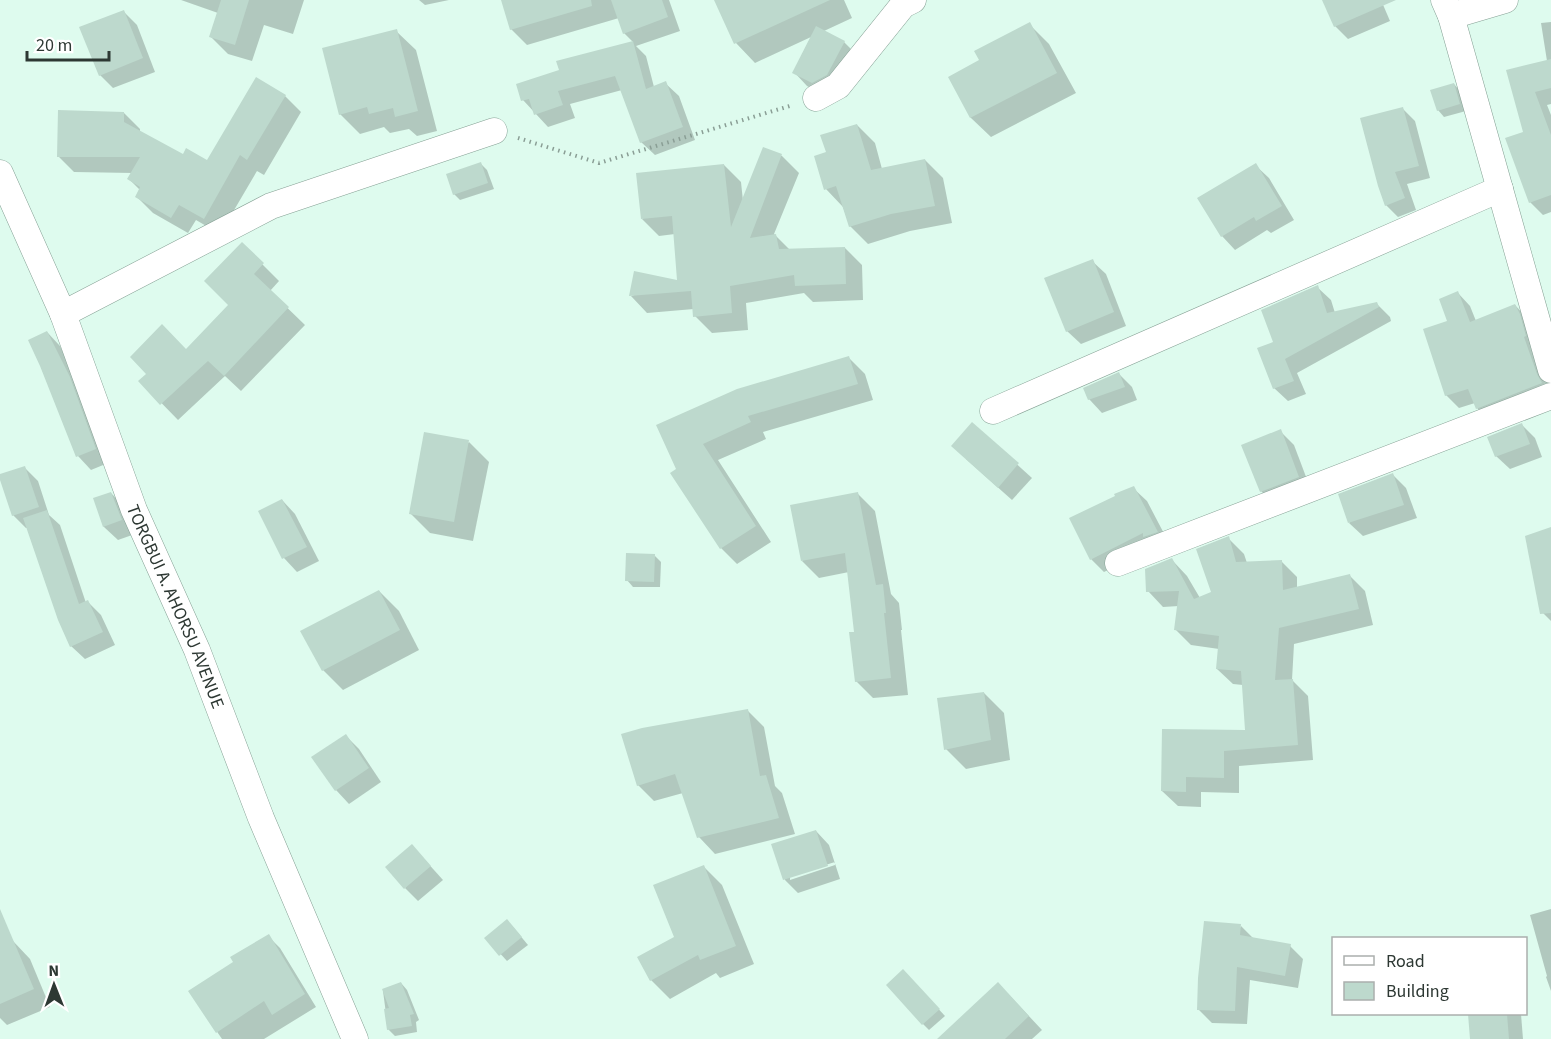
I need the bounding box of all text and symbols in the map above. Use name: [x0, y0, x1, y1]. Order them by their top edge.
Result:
scale bar: [27, 24, 110, 62]
text: 20 m: [36, 33, 72, 58]
street label: TORGBUI A. AHORSU AVENUE: [121, 501, 231, 712]
legend: [1332, 937, 1527, 1015]
text: Road: [1386, 949, 1425, 974]
north arrow: [24, 955, 84, 1015]
text: N: [48, 960, 59, 982]
text: Building: [1386, 979, 1449, 1004]

